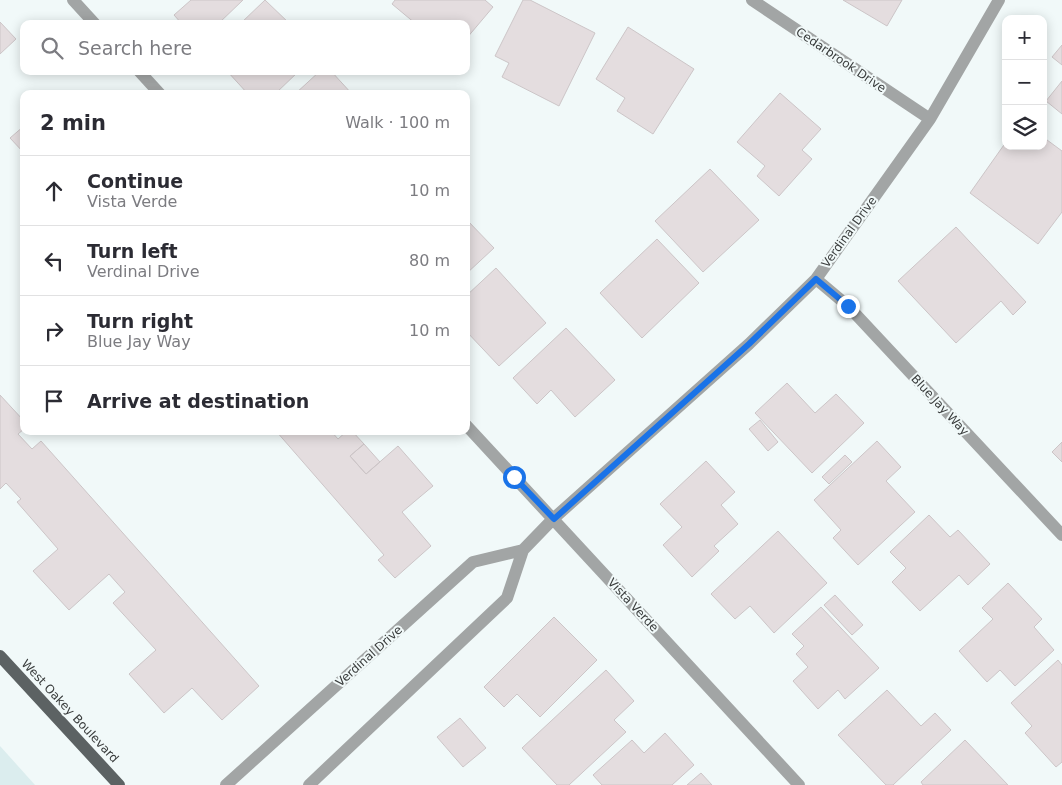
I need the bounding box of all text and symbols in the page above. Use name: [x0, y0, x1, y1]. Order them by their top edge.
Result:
map controls: [1002, 15, 1047, 150]
button: +: [1002, 15, 1047, 60]
search box: [20, 20, 470, 75]
street label: Cedarbrook Drive: [793, 25, 889, 95]
icon: search: [38, 34, 66, 62]
text: Search here: [78, 37, 192, 59]
button: −: [1002, 60, 1047, 105]
button: layers: [1002, 105, 1047, 150]
text: 2 min: [40, 111, 106, 135]
text: Walk · 100 m: [345, 113, 450, 132]
text: Continue: [87, 170, 183, 192]
icon: ahead: [40, 177, 68, 205]
text: 10 m: [409, 181, 450, 200]
text: Vista Verde: [87, 192, 177, 211]
street label: Verdinal Drive: [819, 194, 879, 270]
text: Turn left: [87, 240, 178, 262]
icon: left: [40, 247, 68, 275]
text: 80 m: [409, 251, 450, 270]
text: Verdinal Drive: [87, 262, 200, 281]
route end: [837, 295, 860, 318]
text: Turn right: [87, 310, 193, 332]
icon: right: [40, 317, 68, 345]
text: 10 m: [409, 321, 450, 340]
text: Blue Jay Way: [87, 332, 191, 351]
street label: Blue Jay Way: [908, 372, 972, 438]
icon: arrive: [40, 387, 68, 415]
text: Arrive at destination: [87, 390, 309, 412]
route start: [503, 466, 526, 489]
street label: Vista Verde: [605, 575, 661, 635]
street label: Verdinal Drive: [333, 623, 405, 689]
street label: West Oakey Boulevard: [19, 657, 121, 765]

